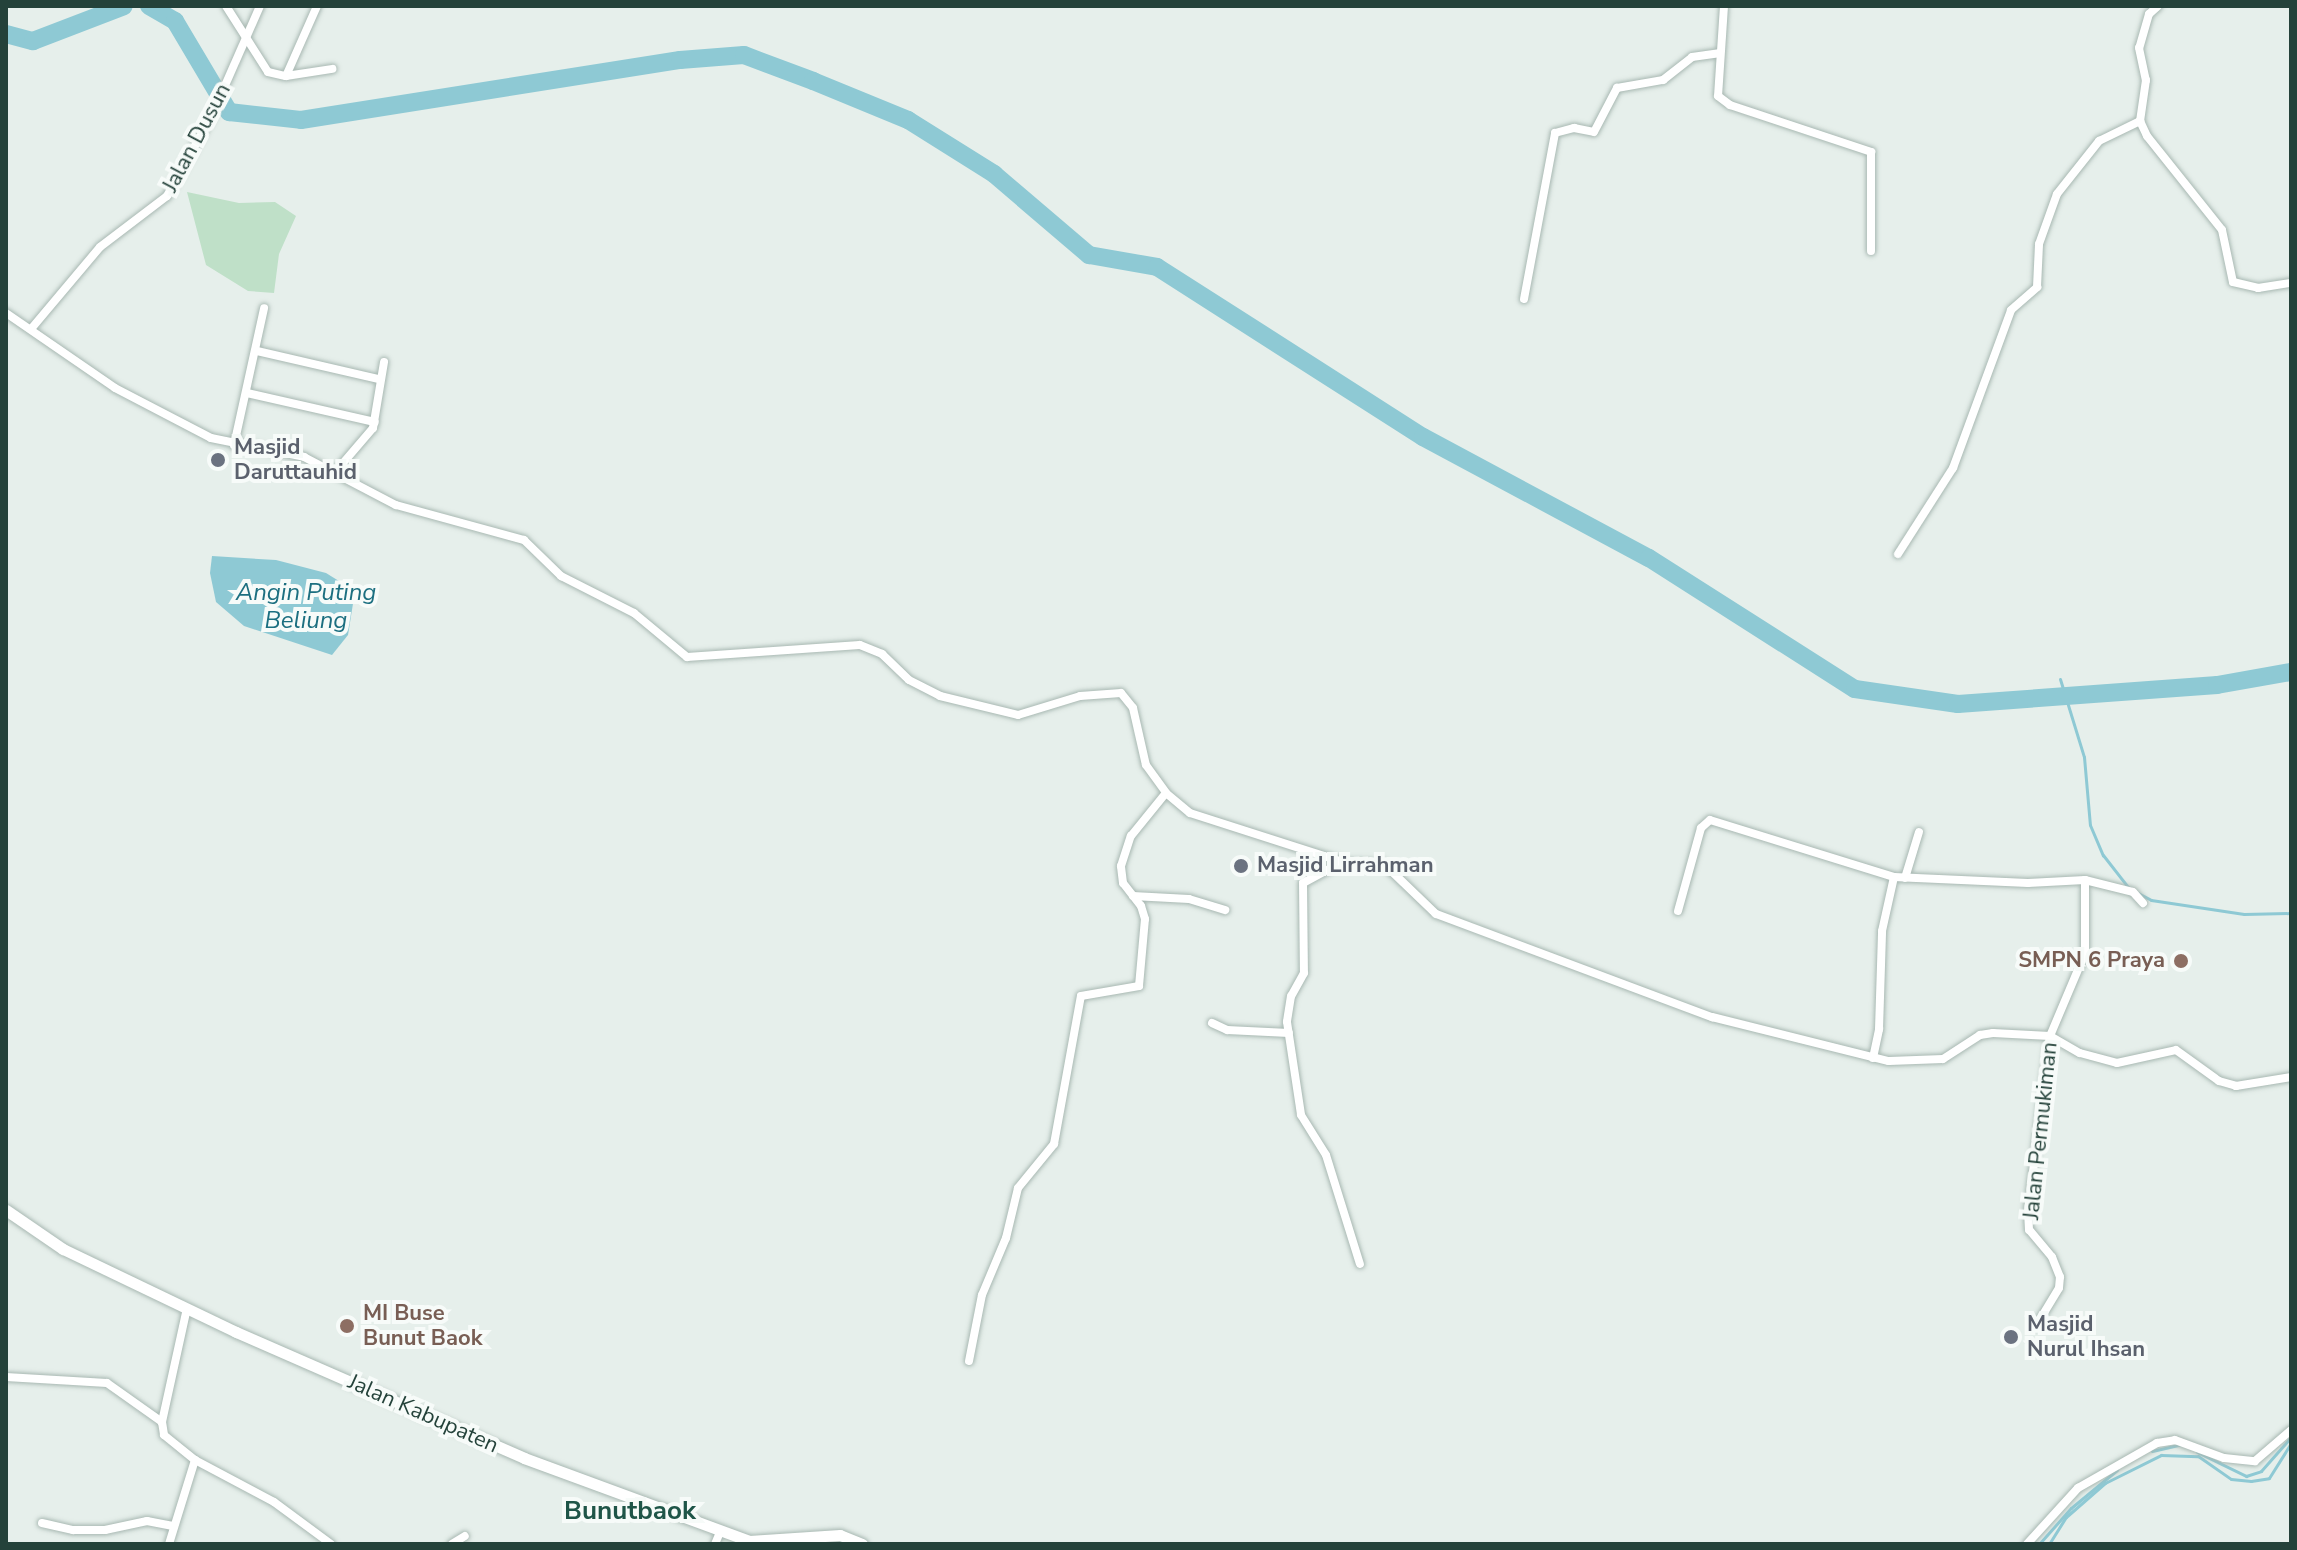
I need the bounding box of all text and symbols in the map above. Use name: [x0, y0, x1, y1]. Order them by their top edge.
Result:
street label: Jalan Dusun: [157, 79, 237, 197]
place label: Masjid Daruttauhid: [234, 434, 357, 486]
marker: Masjid Daruttauhid: [209, 451, 227, 469]
water label: Angin Puting Beliung: [236, 579, 376, 635]
place label: Masjid Lirrahman: [1257, 853, 1434, 879]
marker: Masjid Lirrahman: [1232, 857, 1250, 875]
place label: SMPN 6 Praya: [2018, 948, 2165, 974]
marker: SMPN 6 Praya: [2172, 952, 2190, 970]
street label: Jalan Permukiman: [2019, 1041, 2063, 1221]
place label: MI Buse Bunut Baok: [363, 1300, 483, 1352]
place label: Masjid Nurul Ihsan: [2027, 1311, 2145, 1362]
marker: MI Buse Bunut Baok: [338, 1317, 356, 1335]
marker: Masjid Nurul Ihsan: [2002, 1328, 2020, 1346]
street label: Jalan Kabupaten: [344, 1369, 502, 1459]
district label: Bunutbaok: [564, 1495, 696, 1527]

